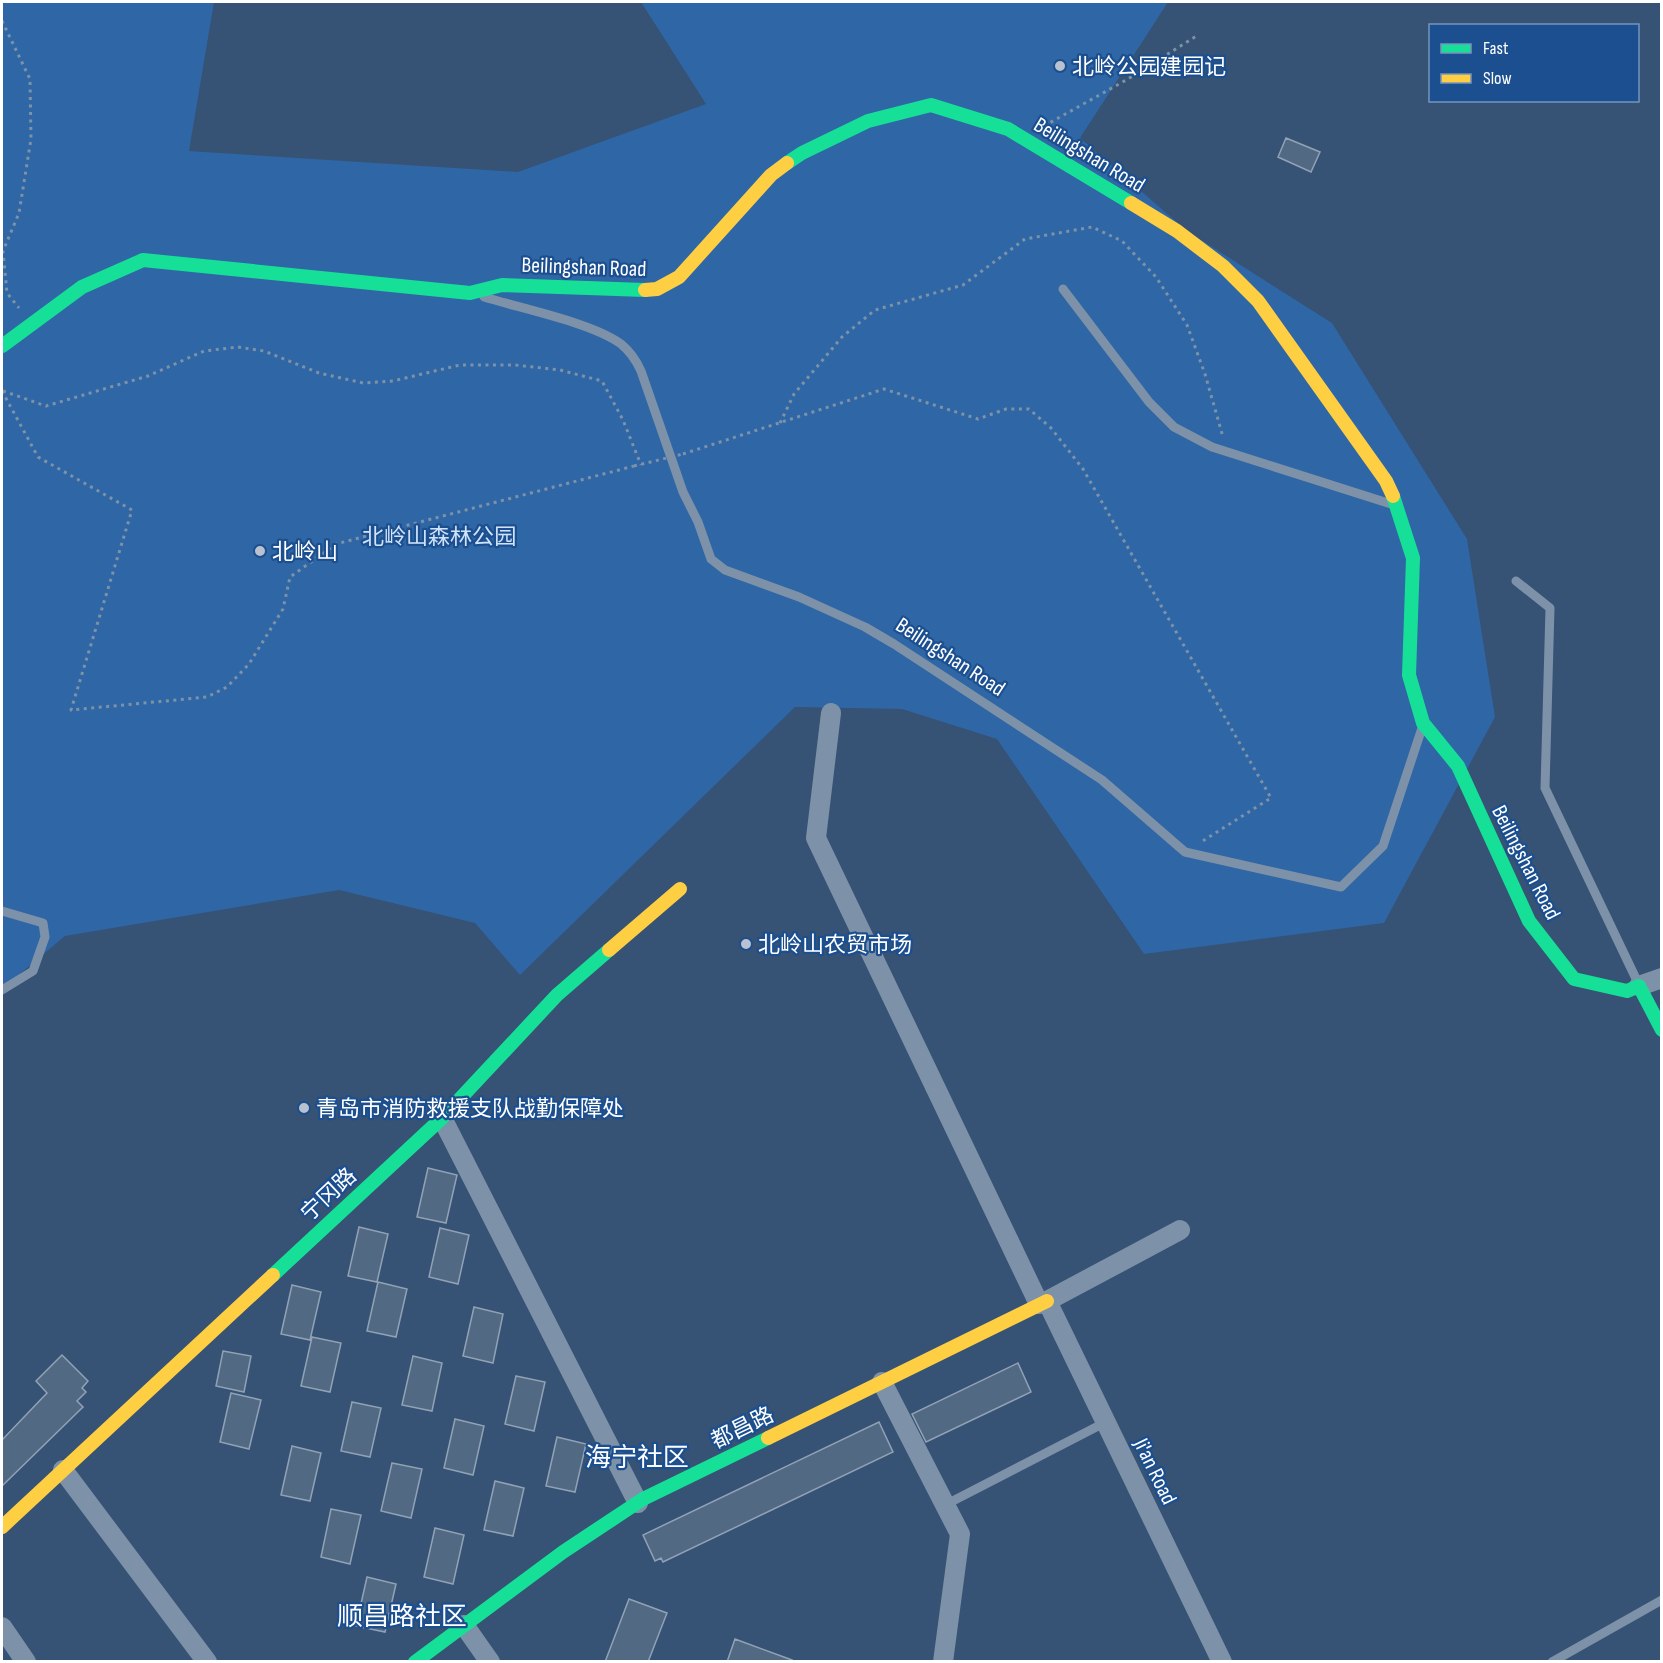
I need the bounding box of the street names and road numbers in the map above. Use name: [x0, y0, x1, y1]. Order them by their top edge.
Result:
street label: Beilingshan Road: [1029, 112, 1150, 199]
street label: Beilingshan Road: [521, 252, 647, 283]
street label: Beilingshan Road: [890, 612, 1010, 703]
street label: Beilingshan Road: [1485, 801, 1566, 924]
street label: 宁冈路: [296, 1163, 362, 1227]
street label: 都昌路: [707, 1402, 778, 1455]
street label: Ji'an Road: [1127, 1433, 1182, 1509]

